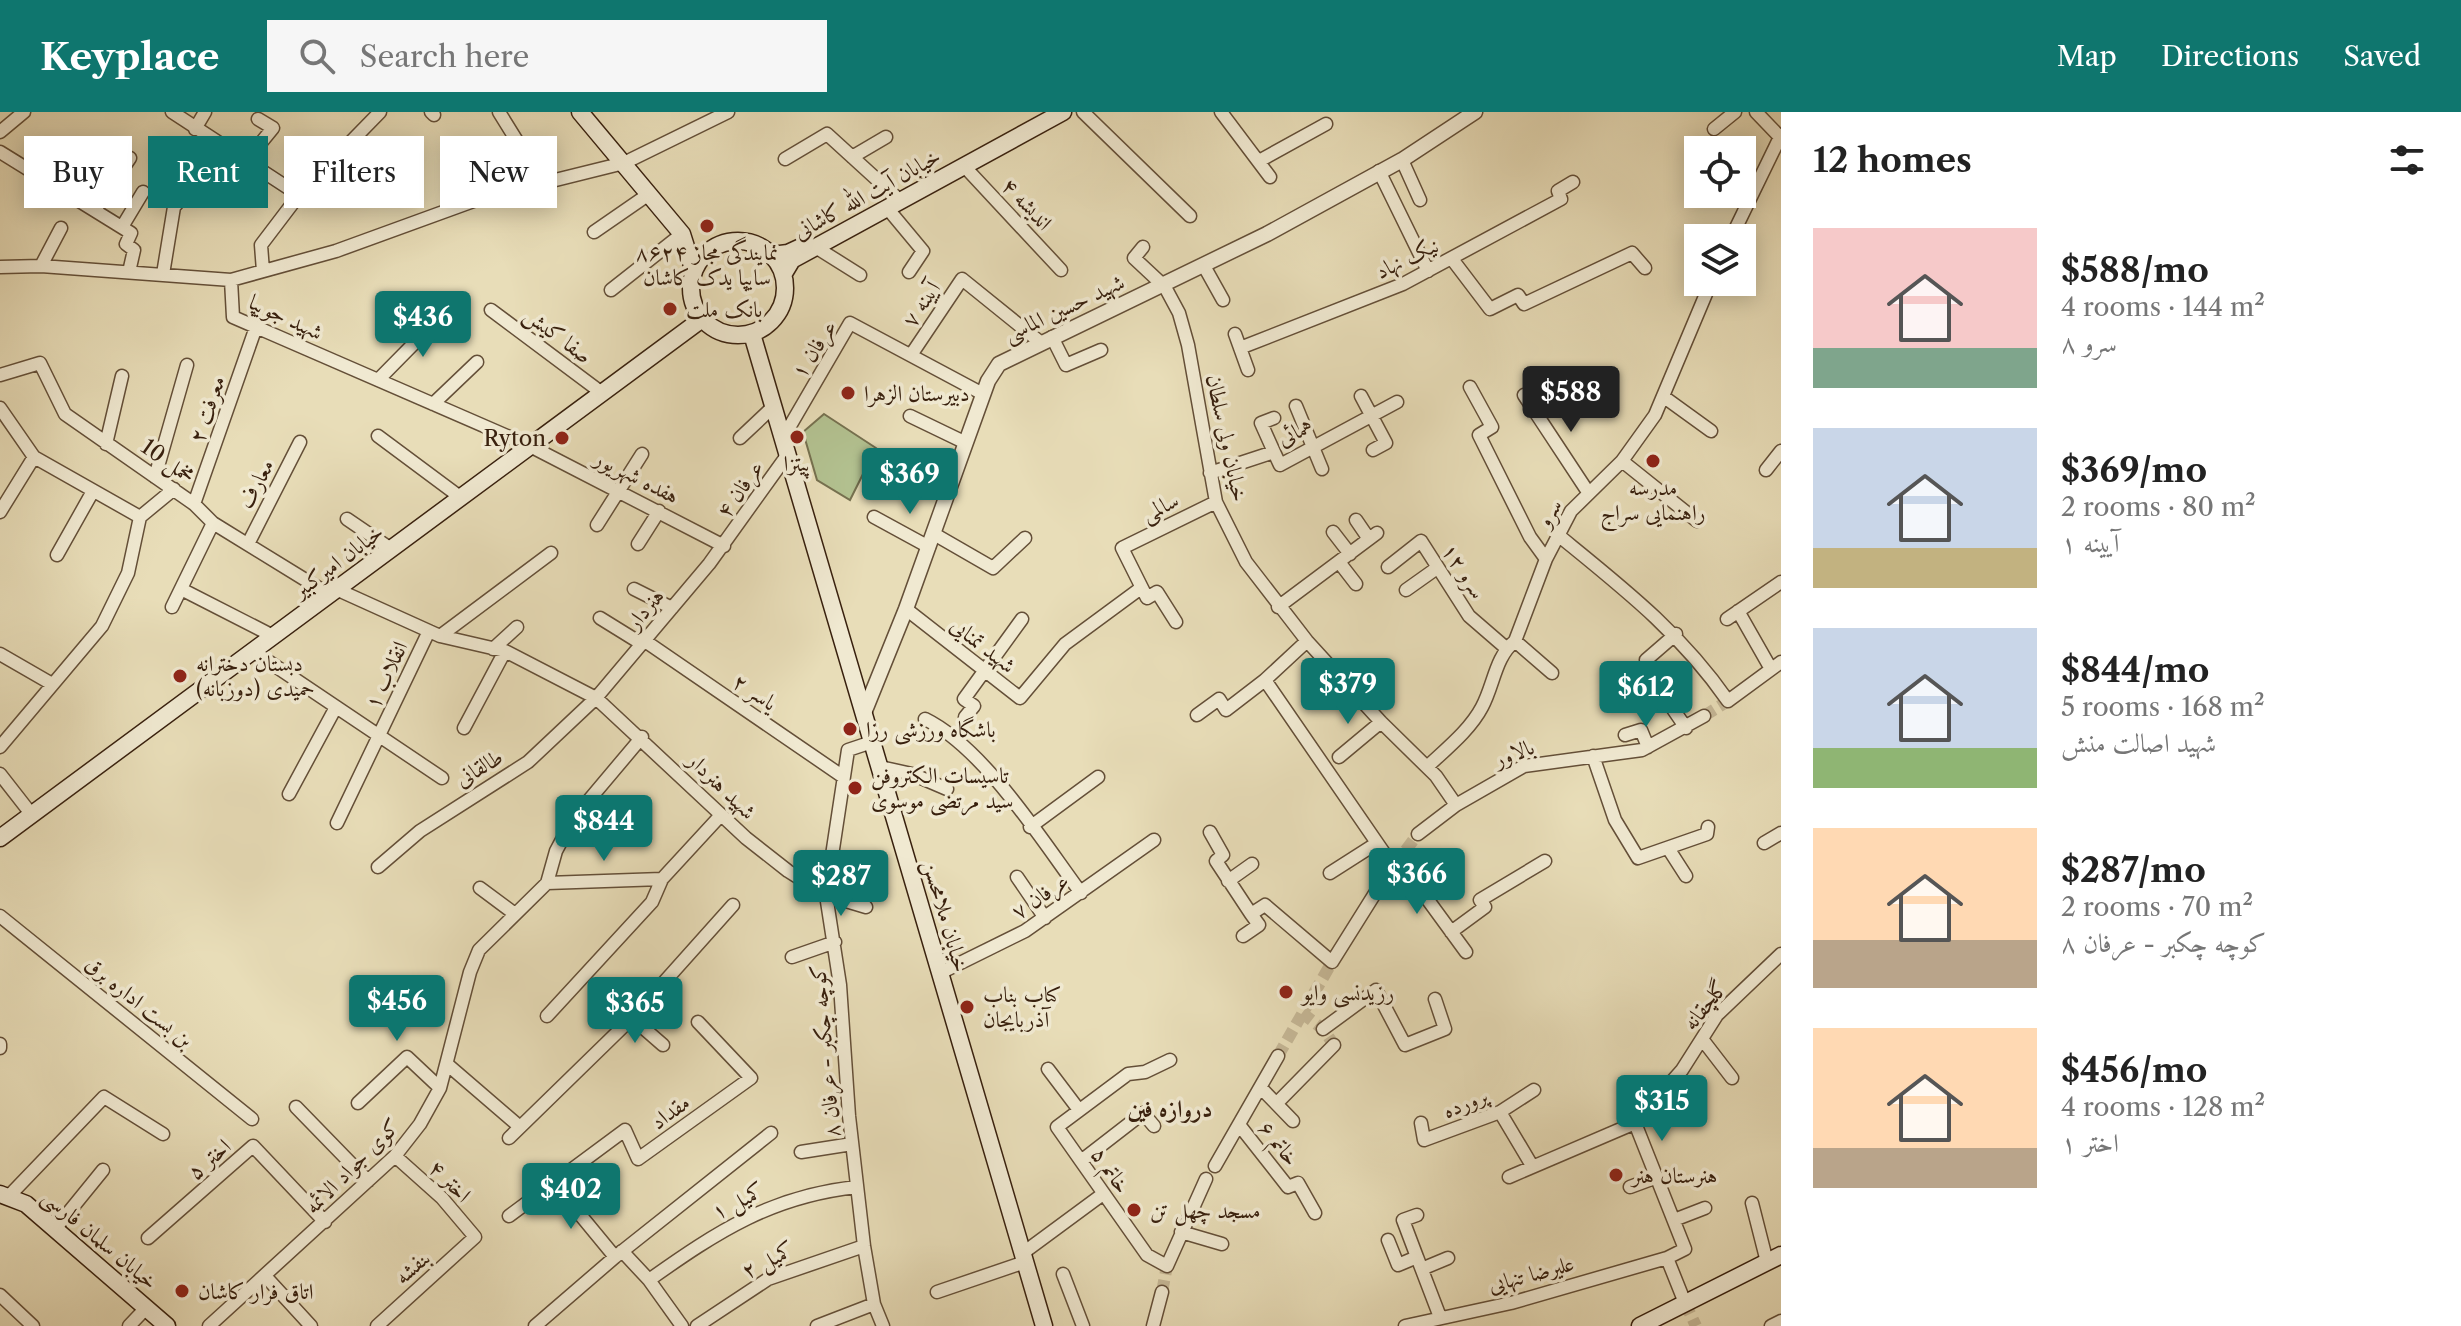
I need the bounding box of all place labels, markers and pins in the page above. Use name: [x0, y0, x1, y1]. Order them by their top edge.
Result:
marker: نمایندگی مجاز ۸۶۲۴ سایپا یدک کاشان: [698, 217, 716, 235]
place label: نمایندگی مجاز ۸۶۲۴ سایپا یدک کاشان: [636, 236, 778, 292]
pin: $436: [376, 291, 470, 359]
place label: بانک ملت: [686, 296, 762, 323]
marker: بانک ملت: [661, 300, 679, 318]
pin: $588: [1524, 366, 1618, 434]
place label: دبیرستان الزهرا: [864, 380, 970, 408]
marker: دبیرستان الزهرا: [839, 384, 857, 402]
place label: Ryton: [483, 425, 546, 452]
marker: پیتزا: [788, 428, 806, 446]
marker: Ryton: [553, 429, 571, 447]
pin: $369: [863, 448, 957, 516]
place label: پیتزا: [784, 450, 811, 479]
marker: مدرسه راهنمایی سراج: [1644, 452, 1662, 470]
place label: مدرسه راهنمایی سراج: [1600, 474, 1706, 532]
place label: دبستان دخترانه حمیدی (دوزبانه): [196, 650, 315, 702]
pin: $379: [1301, 658, 1395, 726]
pin: $612: [1599, 661, 1693, 729]
marker: دبستان دخترانه حمیدی (دوزبانه): [171, 667, 189, 685]
place label: باشگاه ورزشی رزا: [866, 716, 996, 745]
marker: باشگاه ورزشی رزا: [841, 720, 859, 738]
place label: تاسیسات الکتروفن سید مرتضی موسوی: [871, 762, 1013, 816]
marker: تاسیسات الکتروفن سید مرتضی موسوی: [846, 779, 864, 797]
pin: $844: [557, 795, 651, 863]
pin: $366: [1370, 848, 1464, 916]
pin: $287: [794, 850, 888, 918]
pin: $456: [350, 975, 444, 1043]
pin: $365: [588, 977, 682, 1045]
place label: رزیدنسی وایو: [1300, 979, 1394, 1008]
place label: کباب بناب آذربایجان: [983, 981, 1061, 1033]
marker: رزیدنسی وایو: [1277, 983, 1295, 1001]
marker: کباب بناب آذربایجان: [958, 998, 976, 1016]
pin: $315: [1615, 1075, 1709, 1143]
place label: هنرستان هنر: [1630, 1162, 1717, 1189]
pin: $402: [524, 1163, 618, 1231]
marker: هنرستان هنر: [1607, 1166, 1625, 1184]
place label: مسجد چهل تن: [1150, 1197, 1260, 1226]
marker: مسجد چهل تن: [1125, 1201, 1143, 1219]
place label: اتاق فرار کاشان: [198, 1278, 314, 1306]
marker: اتاق فرار کاشان: [173, 1282, 191, 1300]

